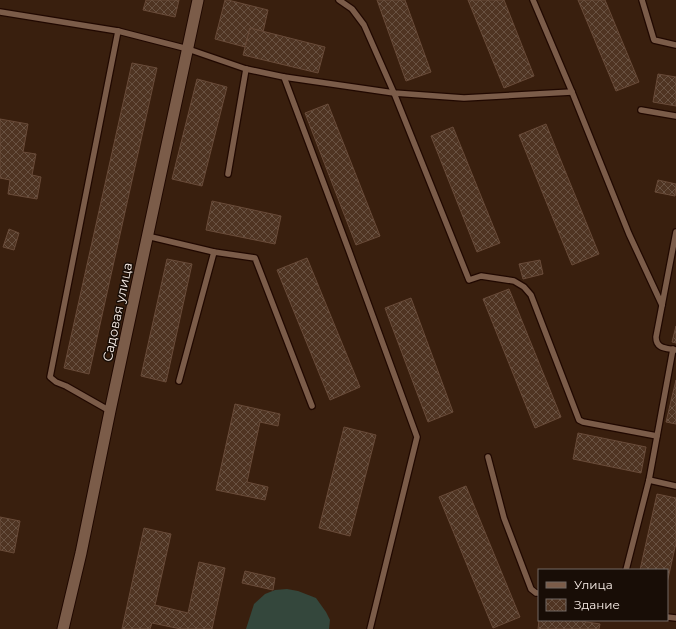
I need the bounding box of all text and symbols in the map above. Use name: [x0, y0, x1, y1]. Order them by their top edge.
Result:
street label: Садовая улица: [99, 261, 135, 363]
legend: [538, 569, 668, 621]
text: Улица: [574, 577, 613, 592]
text: Здание: [574, 597, 620, 612]

